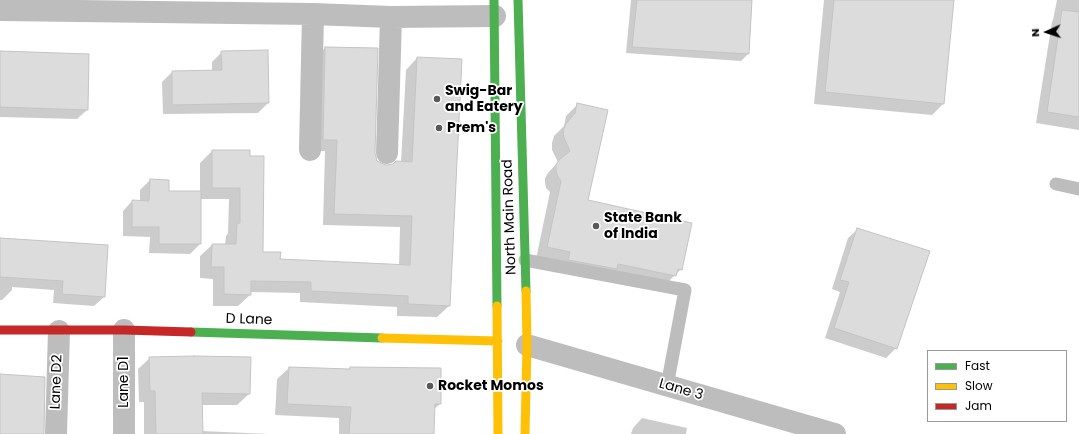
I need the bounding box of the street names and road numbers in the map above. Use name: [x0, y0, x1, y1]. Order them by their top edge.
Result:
street label: North Main Road: [500, 159, 520, 275]
street label: D Lane: [225, 311, 273, 329]
street label: Lane D2: [48, 354, 66, 410]
street label: Lane D1: [116, 356, 132, 408]
street label: Lane 3: [657, 376, 705, 404]

